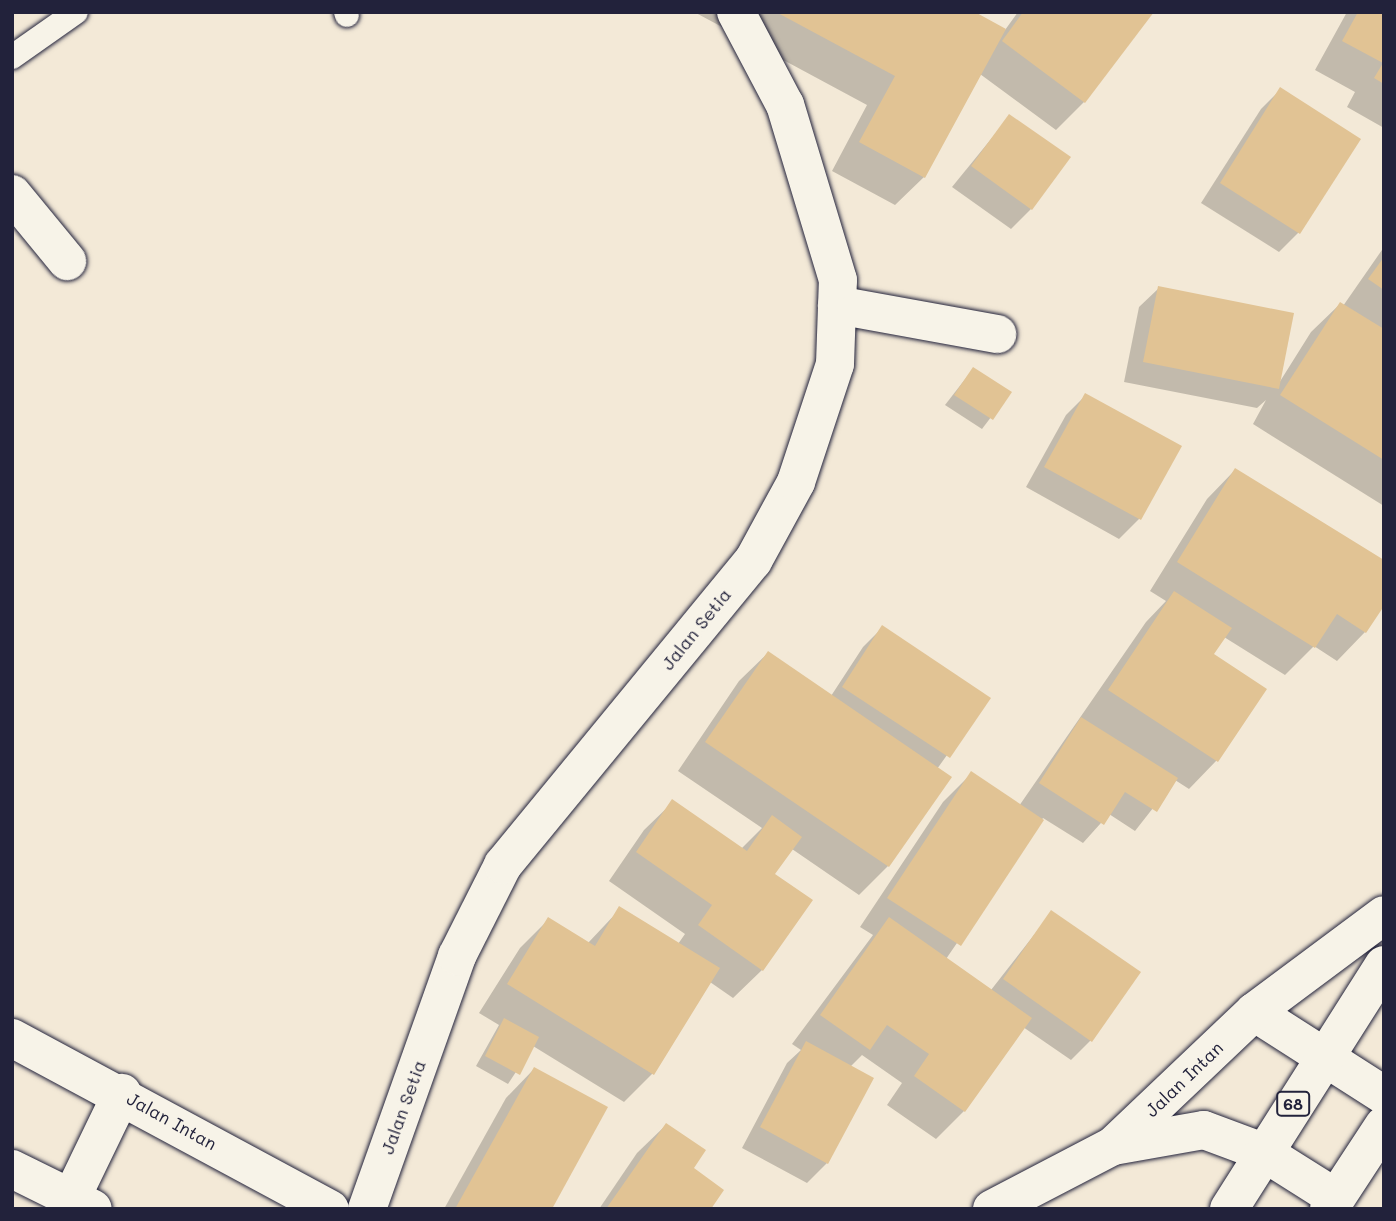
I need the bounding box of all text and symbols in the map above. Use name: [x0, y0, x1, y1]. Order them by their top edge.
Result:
street label: Jalan Setia: [657, 584, 735, 674]
street label: Jalan Intan: [1141, 1037, 1227, 1121]
street label: Jalan Setia: [376, 1057, 430, 1157]
street label: Jalan Intan: [123, 1087, 221, 1155]
road number: 68: [1276, 1092, 1310, 1116]

